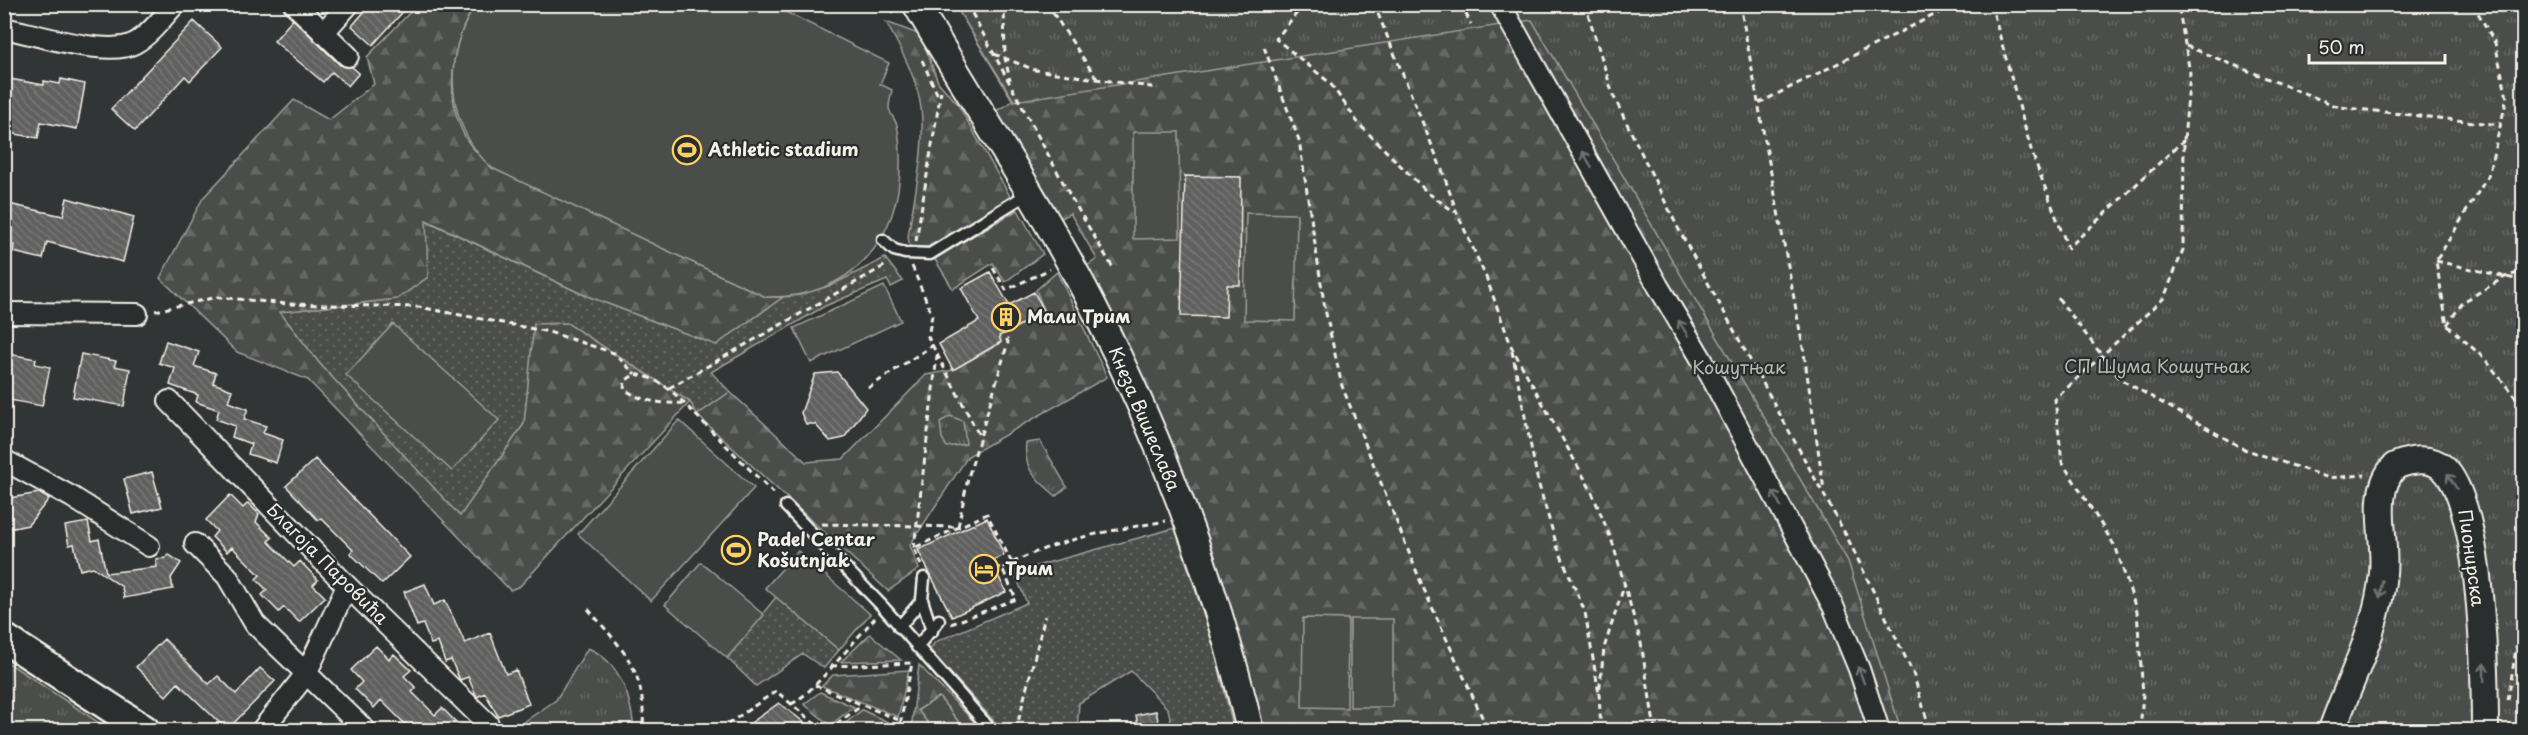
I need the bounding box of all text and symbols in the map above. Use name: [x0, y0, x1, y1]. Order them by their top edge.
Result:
scale bar: [2309, 27, 2446, 65]
text: 50 m: [2318, 33, 2365, 60]
sports icon: Athletic stadium: [671, 134, 703, 166]
place label: Athletic stadium: [707, 135, 859, 162]
one-way arrow: [1581, 151, 1593, 168]
building icon: Мали Трим: [990, 301, 1022, 333]
place label: Мали Трим: [1027, 302, 1131, 329]
one-way arrow: [1677, 320, 1689, 337]
street label: Кнеза Вишеслава: [1103, 342, 1188, 496]
park label: СП Шума Кошутњак: [2064, 352, 2250, 379]
park label: Кошутњак: [1692, 353, 1786, 380]
one-way arrow: [2446, 473, 2459, 490]
one-way arrow: [1771, 491, 1783, 508]
street label: Благоја Паровића: [261, 496, 396, 630]
street label: Пионирска: [2452, 508, 2493, 609]
place label: Padel Centar Košutnjak: [757, 525, 876, 573]
sports icon: Padel Centar Košutnjak: [720, 534, 752, 566]
hotel icon: Трим: [968, 553, 1000, 585]
place label: Трим: [1005, 554, 1053, 581]
one-way arrow: [2375, 579, 2386, 599]
one-way arrow: [2478, 663, 2490, 683]
one-way arrow: [1854, 666, 1865, 685]

